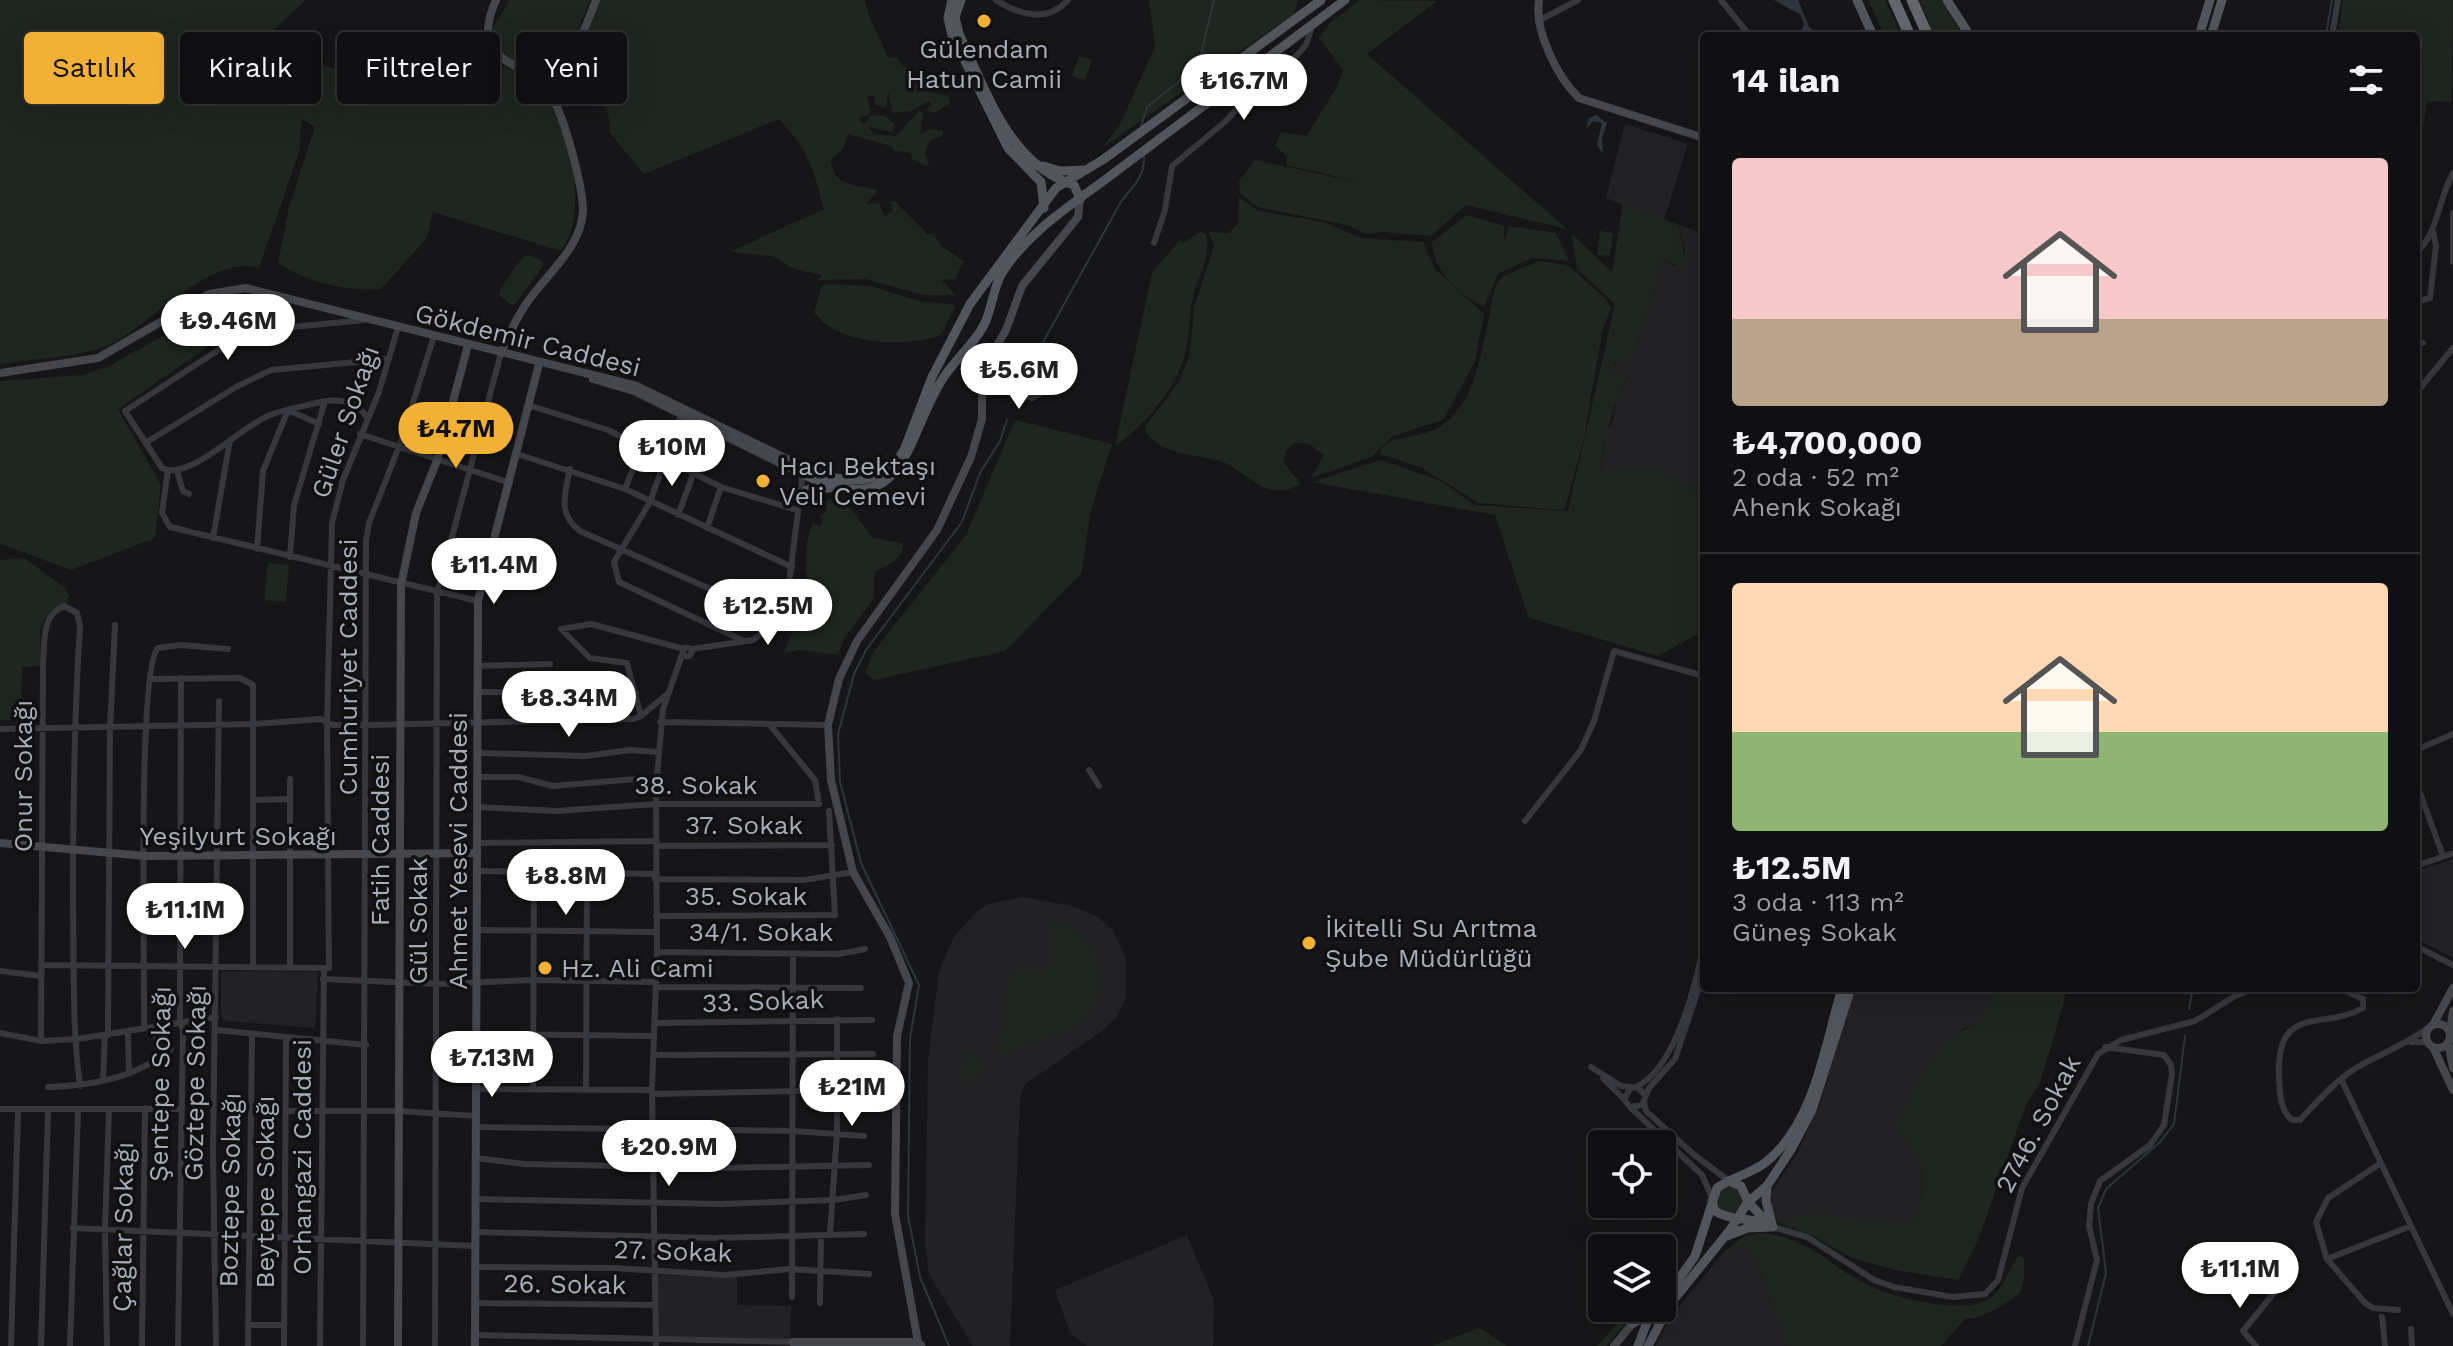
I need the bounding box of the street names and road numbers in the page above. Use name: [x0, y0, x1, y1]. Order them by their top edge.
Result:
street label: Gökdemir Caddesi: [412, 297, 644, 383]
street label: Güler Sokağı: [305, 342, 385, 502]
street label: Cumhuriyet Caddesi: [333, 539, 363, 795]
street label: Onur Sokağı: [8, 700, 38, 852]
street label: Ahmet Yesevi Caddesi: [443, 712, 473, 990]
street label: Fatih Caddesi: [365, 754, 395, 926]
street label: 38. Sokak: [634, 770, 758, 800]
street label: 37. Sokak: [685, 810, 803, 840]
street label: Yeşilyurt Sokağı: [139, 821, 337, 851]
street label: Gül Sokak: [403, 857, 433, 984]
street label: 35. Sokak: [685, 881, 807, 911]
street label: 34/1. Sokak: [689, 917, 834, 947]
street label: 33. Sokak: [701, 984, 825, 1018]
street label: Göztepe Sokağı: [178, 985, 212, 1181]
street label: Şentepe Sokağı: [143, 986, 177, 1182]
street label: Orhangazi Caddesi: [287, 1039, 317, 1275]
street label: 2746. Sokak: [1989, 1050, 2087, 1198]
street label: Boztepe Sokağı: [213, 1092, 247, 1288]
street label: Beytepe Sokağı: [250, 1095, 280, 1289]
street label: Çağlar Sokağı: [107, 1142, 139, 1312]
street label: 27. Sokak: [613, 1234, 733, 1268]
street label: 26. Sokak: [503, 1268, 627, 1300]

